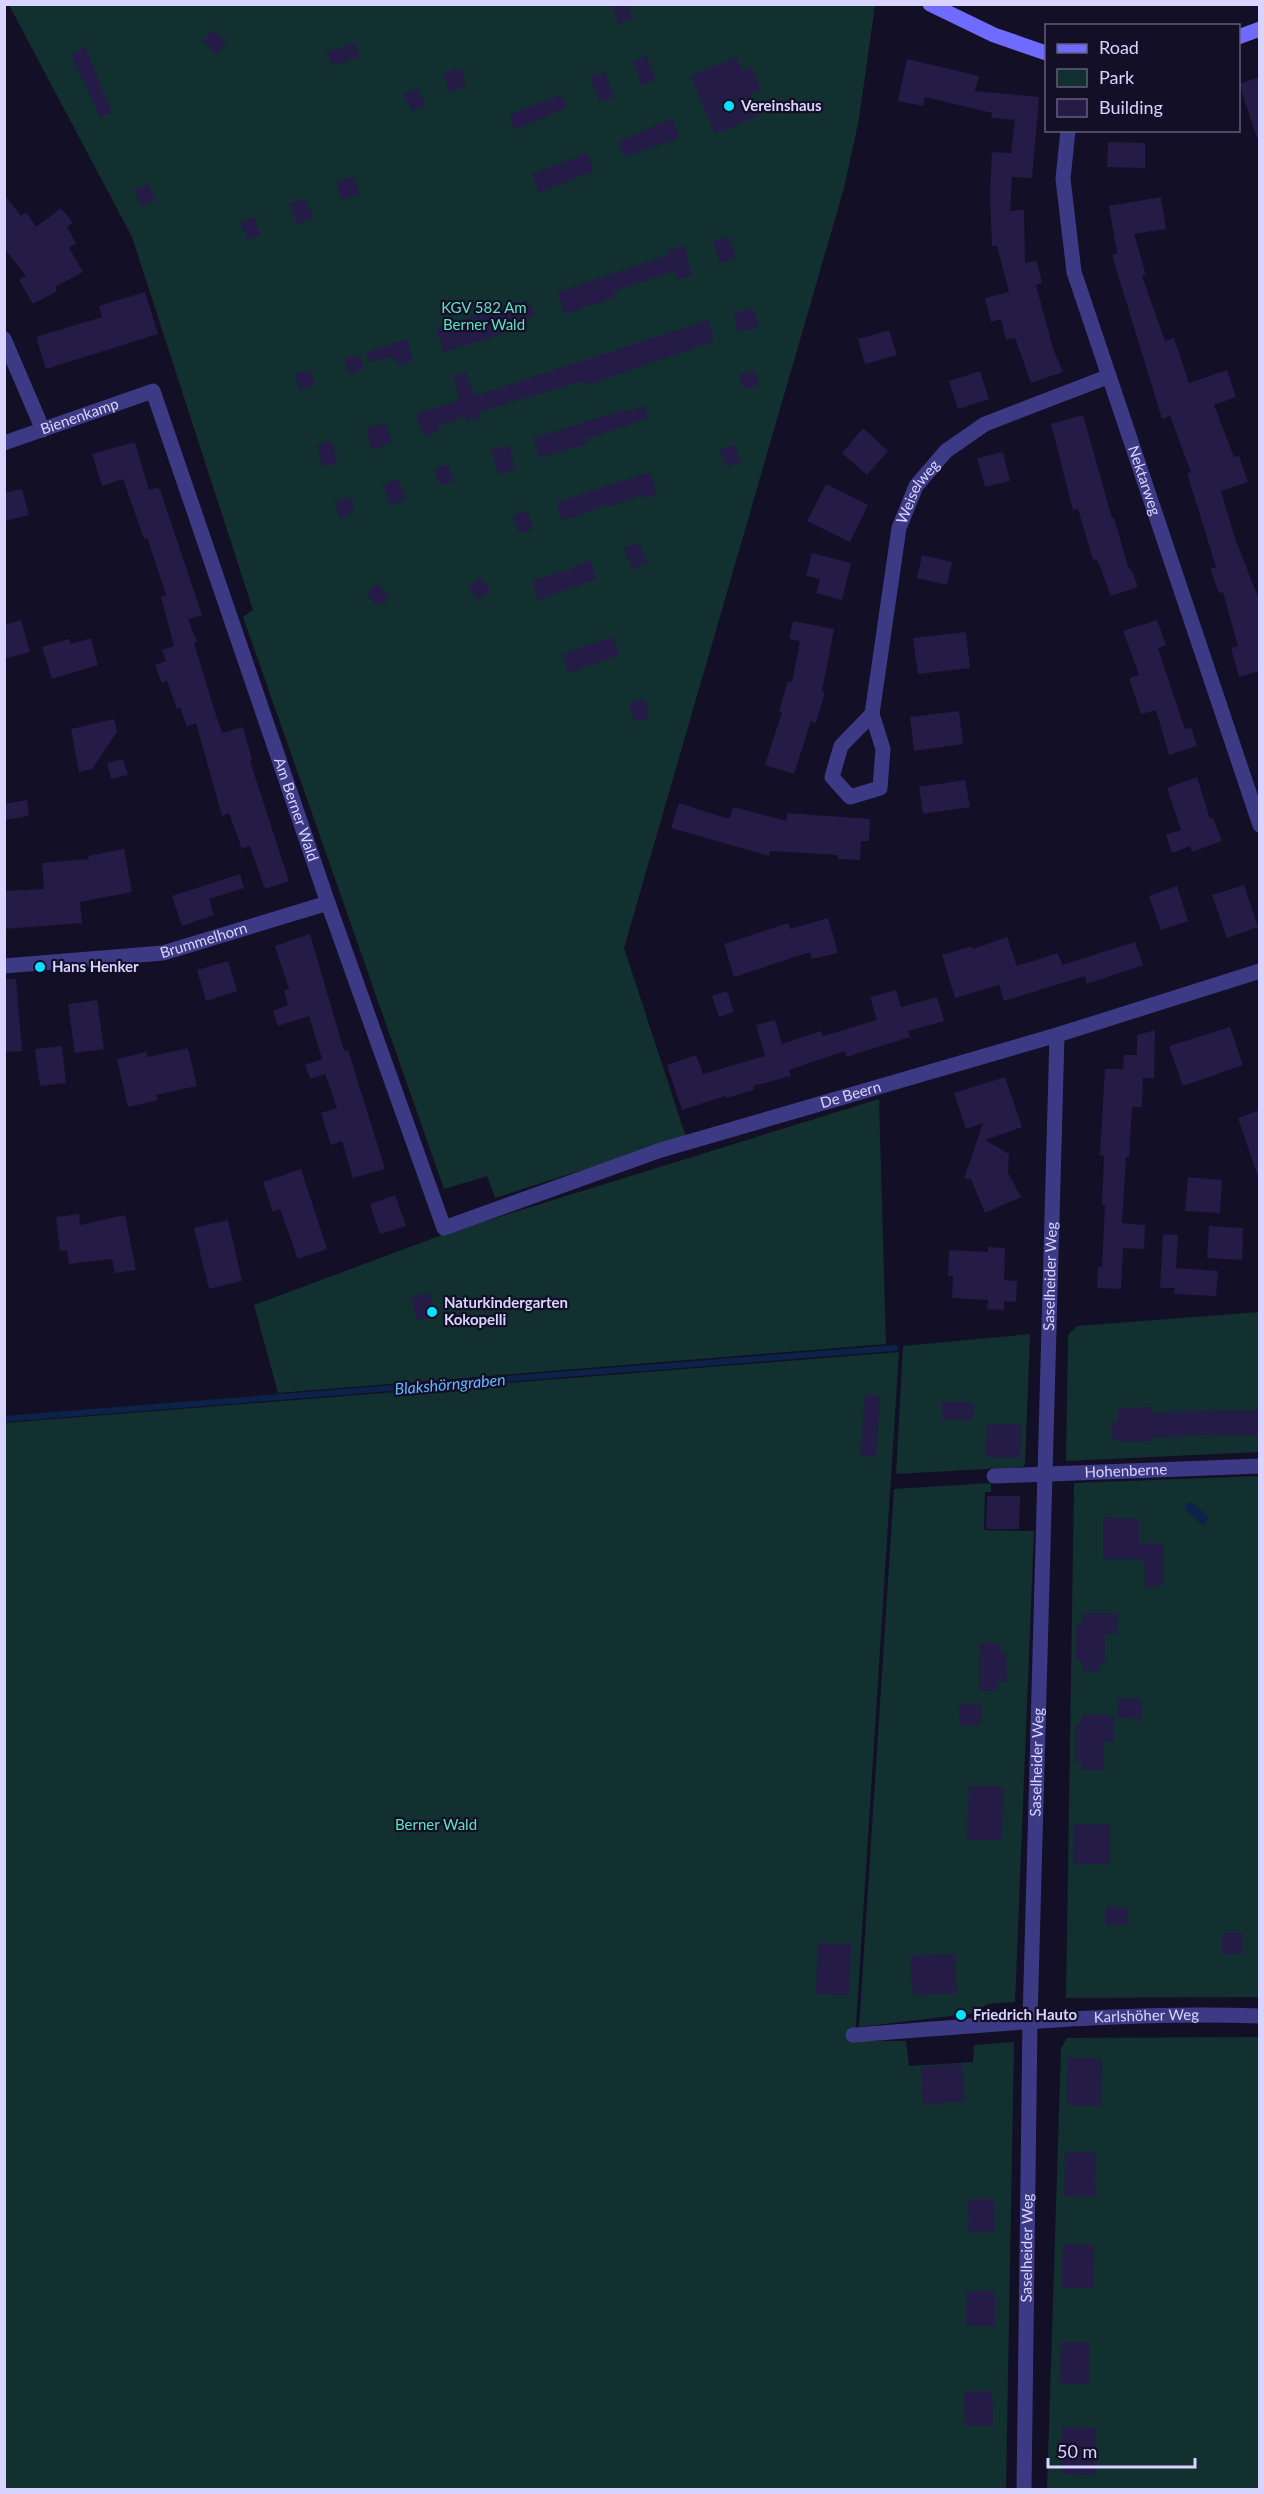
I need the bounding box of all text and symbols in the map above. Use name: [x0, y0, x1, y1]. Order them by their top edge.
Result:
legend: [1045, 24, 1240, 132]
text: Road: [1099, 36, 1139, 58]
text: Park: [1099, 66, 1135, 88]
place label: Vereinshaus: [740, 96, 822, 114]
text: Building: [1099, 96, 1163, 118]
marker: Vereinshaus: [722, 99, 736, 113]
park label: KGV 582 Am Berner Wald: [441, 298, 527, 333]
street label: Bienenkamp: [38, 394, 121, 438]
street label: Nektarweg: [1125, 443, 1165, 518]
street label: Weiselweg: [892, 455, 943, 526]
street label: Am Berner Wald: [271, 755, 323, 863]
street label: Brummelhorn: [158, 918, 249, 961]
place label: Hans Henker: [52, 957, 139, 975]
marker: Hans Henker: [33, 960, 47, 974]
street label: De Beern: [818, 1077, 883, 1111]
street label: Saselheider Weg: [1039, 1221, 1060, 1331]
place label: Naturkindergarten Kokopelli: [444, 1293, 568, 1328]
marker: Naturkindergarten Kokopelli: [425, 1305, 439, 1319]
water label: Blakshörngraben: [394, 1369, 506, 1398]
street label: Hohenberne: [1084, 1459, 1168, 1481]
street label: Saselheider Weg: [1026, 1707, 1047, 1817]
park label: Berner Wald: [395, 1815, 477, 1833]
place label: Friedrich Hauto: [973, 2005, 1078, 2023]
street label: Karlshöher Weg: [1093, 2005, 1199, 2026]
marker: Friedrich Hauto: [954, 2008, 968, 2022]
street label: Saselheider Weg: [1016, 2193, 1036, 2303]
scale bar: [1048, 2431, 1195, 2469]
text: 50 m: [1057, 2440, 1097, 2462]

